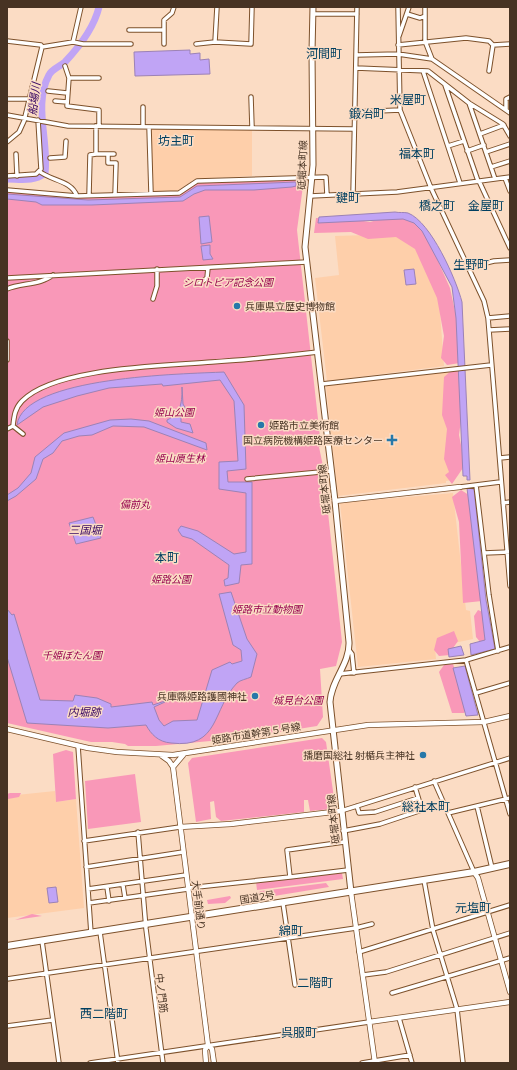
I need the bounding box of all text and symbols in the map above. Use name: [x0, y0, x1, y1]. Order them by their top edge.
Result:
district label: 河間町: [306, 47, 342, 61]
water label: 船場川: [26, 81, 43, 116]
district label: 米屋町: [390, 93, 426, 107]
district label: 鍛冶町: [349, 107, 385, 121]
district label: 坊主町: [158, 134, 194, 148]
street label: 砥堀本町線: [296, 140, 310, 190]
district label: 福本町: [399, 147, 435, 161]
district label: 鍵町: [336, 191, 360, 205]
district label: 橋之町: [419, 199, 455, 213]
district label: 金屋町: [468, 199, 504, 213]
district label: 生野町: [453, 258, 489, 272]
park label: シロトピア記念公園: [183, 277, 275, 289]
marker: 兵庫県立歴史博物館: [232, 301, 242, 311]
place label: 兵庫県立歴史博物館: [245, 301, 335, 313]
park label: 姫山公園: [154, 407, 196, 419]
marker: 姫路市立美術館: [256, 420, 266, 430]
place label: 姫路市立美術館: [269, 420, 339, 432]
marker: 国立病院機構姫路医療センター: [386, 434, 398, 446]
place label: 国立病院機構姫路医療センター: [243, 435, 383, 447]
park label: 姫山原生林: [155, 453, 206, 465]
street label: 砥堀本町線: [316, 463, 334, 514]
park label: 備前丸: [120, 499, 151, 511]
water label: 三国堀: [69, 524, 103, 537]
district label: 本町: [155, 551, 179, 565]
park label: 姫路公園: [151, 574, 193, 586]
park label: 姫路市立動物園: [232, 604, 304, 616]
park label: 千姫ぼたん園: [42, 650, 104, 662]
place label: 兵庫縣姫路護國神社: [157, 691, 247, 703]
marker: 兵庫縣姫路護國神社: [250, 691, 260, 701]
park label: 城見台公園: [273, 695, 325, 707]
water label: 内堀跡: [68, 706, 102, 719]
street label: 姫路市道幹第５号線: [211, 721, 302, 747]
place label: 播磨国総社 射楯兵主神社: [303, 750, 415, 762]
marker: 播磨国総社 射楯兵主神社: [418, 750, 428, 760]
street label: 砥堀本町線: [325, 793, 343, 844]
district label: 総社本町: [402, 800, 450, 814]
street label: 大手前通り: [189, 880, 207, 931]
street label: 国道2号: [239, 889, 276, 907]
district label: 元塩町: [455, 901, 491, 915]
district label: 綿町: [279, 924, 303, 938]
street label: 中ノ門筋: [153, 973, 169, 1014]
district label: 二階町: [297, 976, 333, 990]
district label: 西二階町: [80, 1007, 128, 1021]
district label: 呉服町: [281, 1026, 317, 1040]

